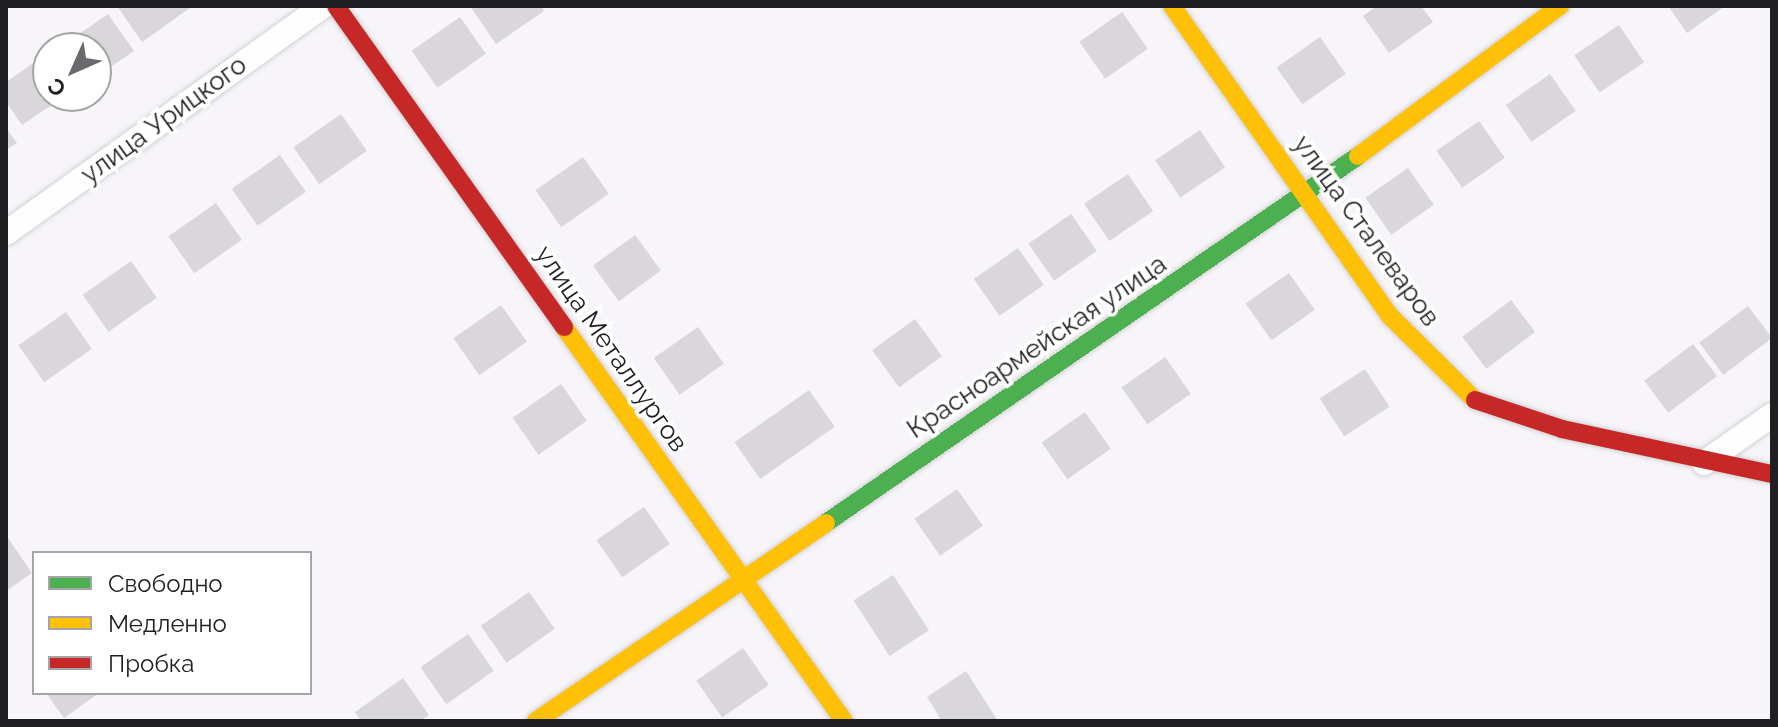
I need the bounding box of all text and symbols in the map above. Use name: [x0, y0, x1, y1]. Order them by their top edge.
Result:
north arrow: [32, 32, 112, 112]
street label: улица Урицкого: [75, 49, 253, 191]
text: С: [42, 73, 71, 102]
street label: улица Сталеваров: [1286, 130, 1446, 332]
street label: улица Металлургов: [528, 240, 694, 458]
street label: Красноармейская улица: [901, 248, 1173, 446]
legend: [32, 551, 312, 695]
text: Свободно: [108, 569, 223, 598]
text: Медленно: [108, 609, 227, 638]
text: Пробка: [108, 649, 194, 678]

